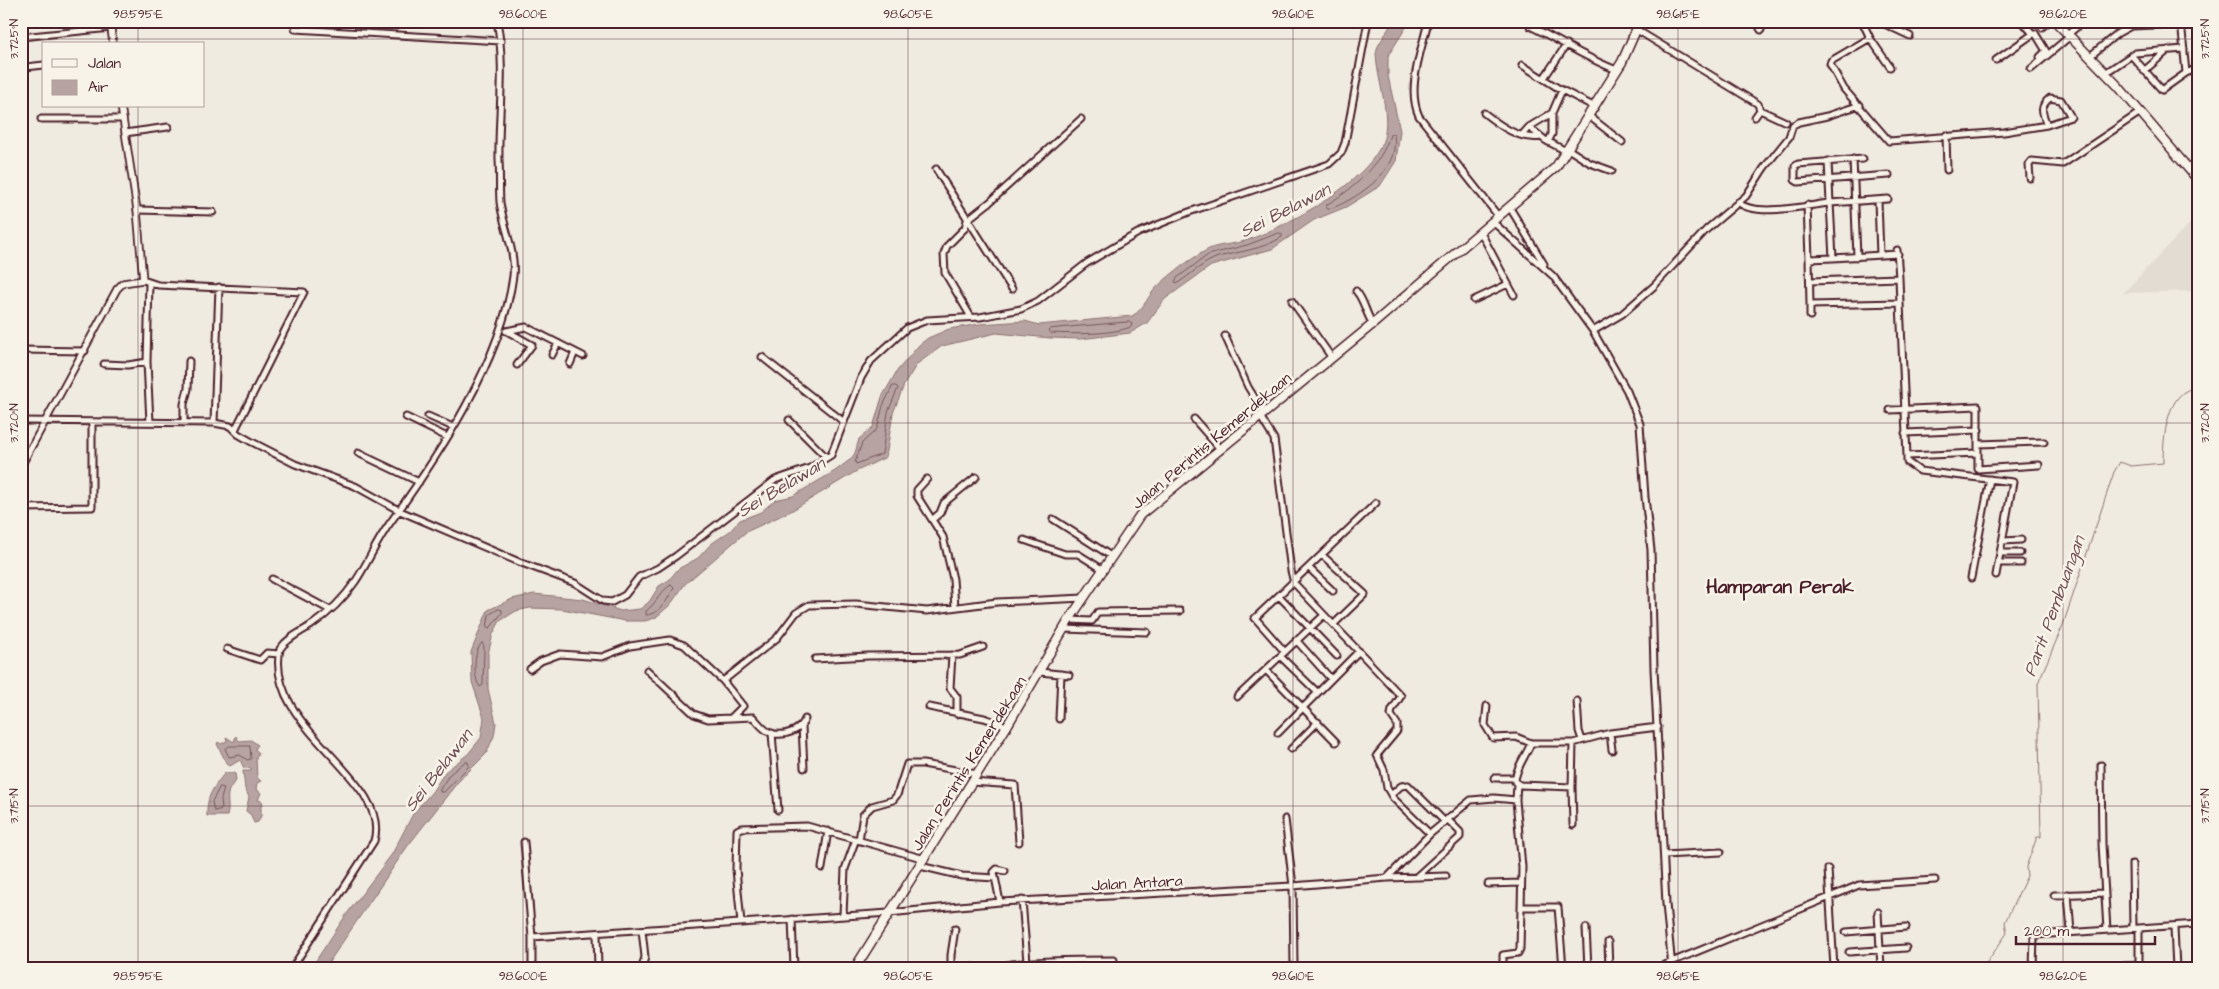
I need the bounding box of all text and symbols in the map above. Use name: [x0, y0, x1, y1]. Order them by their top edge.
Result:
text: 98.595°E: [113, 6, 163, 23]
text: 98.600°E: [499, 6, 547, 23]
text: 98.605°E: [883, 6, 933, 23]
text: 98.610°E: [1272, 6, 1314, 23]
text: 98.615°E: [1656, 6, 1700, 23]
text: 98.620°E: [2039, 6, 2087, 23]
text: 3.725°N: [6, 18, 23, 59]
text: 3.725°N: [2197, 18, 2214, 59]
legend: [42, 42, 205, 108]
text: Jalan: [88, 53, 122, 74]
text: Air: [88, 77, 108, 98]
water label: Sei Belawan: [1236, 176, 1337, 244]
street label: Jalan Perintis Kemerdekaan: [1127, 367, 1296, 514]
text: 3.720°N: [6, 403, 23, 443]
text: 3.720°N: [2197, 403, 2214, 443]
water label: Sei Belawan: [733, 450, 832, 524]
water label: Parit Pembuangan: [2017, 531, 2093, 680]
district label: Hamparan Perak: [1706, 574, 1854, 601]
street label: Jalan Perintis Kemerdekaan: [906, 672, 1032, 855]
water label: Sei Belawan: [398, 722, 480, 817]
text: 3.715°N: [6, 788, 23, 824]
text: 3.715°N: [2197, 788, 2214, 824]
street label: Jalan Antara: [1091, 870, 1183, 896]
scale bar: [2016, 914, 2155, 946]
text: 200 m: [2024, 921, 2070, 942]
text: 98.595°E: [113, 968, 163, 985]
text: 98.600°E: [499, 968, 547, 985]
text: 98.605°E: [883, 968, 933, 985]
text: 98.610°E: [1272, 968, 1314, 985]
text: 98.615°E: [1656, 968, 1700, 985]
text: 98.620°E: [2039, 968, 2087, 985]

